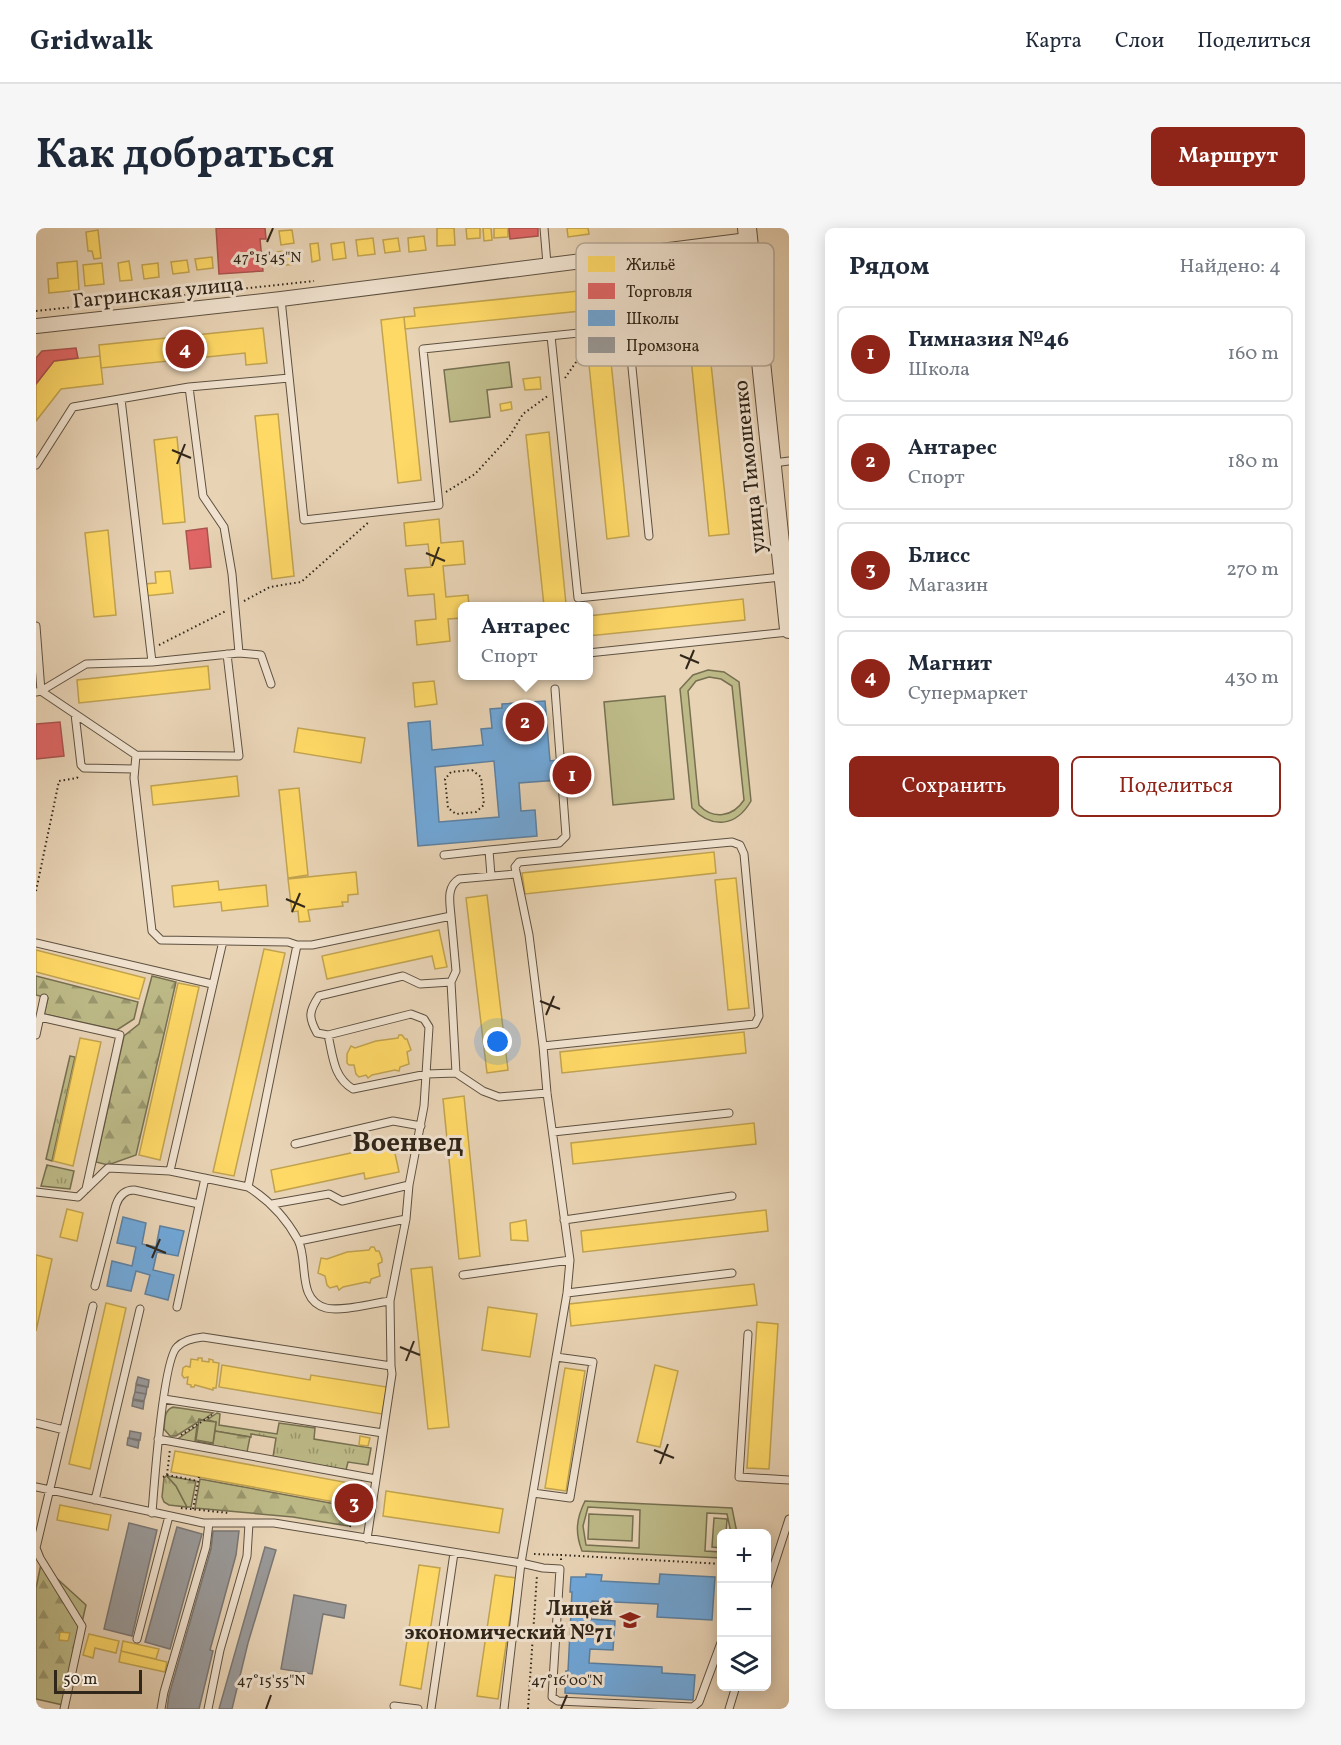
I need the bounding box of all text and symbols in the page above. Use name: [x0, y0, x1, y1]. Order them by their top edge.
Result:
text: Gridwalk: [30, 22, 153, 61]
text: Карта: [1025, 27, 1082, 56]
text: Слои: [1115, 27, 1164, 56]
text: Поделиться: [1197, 27, 1311, 56]
text: Как добраться: [36, 127, 335, 186]
button: Маршрут: [1151, 127, 1305, 186]
legend: [576, 243, 774, 366]
text: 47°15'45"N: [233, 248, 301, 269]
text: Рядом: [849, 249, 929, 285]
text: Найдено: 4: [1180, 253, 1281, 281]
text: Жильё: [626, 255, 675, 277]
street label: Гагринская улица: [71, 270, 245, 317]
text: Торговля: [626, 282, 692, 304]
text: Школы: [626, 309, 679, 331]
text: Гимназия №46: [908, 325, 1069, 356]
pin: 4: [166, 326, 204, 372]
text: Промзона: [626, 336, 699, 358]
text: 1: [866, 340, 875, 368]
text: 160 m: [1227, 340, 1279, 368]
text: Школа: [908, 356, 970, 384]
street label: улица Тимошенко: [727, 379, 774, 555]
text: Антарес: [908, 433, 997, 464]
text: 2: [865, 448, 876, 476]
text: 180 m: [1227, 448, 1279, 476]
text: Спорт: [908, 464, 965, 492]
text: Блисс: [908, 541, 970, 572]
text: 3: [865, 556, 876, 584]
text: 270 m: [1226, 556, 1279, 584]
text: Магазин: [908, 572, 988, 600]
popup: [458, 602, 593, 680]
text: Антарес: [481, 612, 570, 643]
text: Спорт: [481, 643, 538, 671]
text: Магнит: [908, 649, 992, 680]
text: 4: [864, 664, 877, 692]
text: 430 m: [1224, 664, 1279, 692]
text: Супермаркет: [908, 680, 1028, 708]
pin: 2: [506, 700, 544, 744]
pin: 1: [552, 752, 592, 798]
button: Сохранить: [849, 756, 1059, 817]
button: Поделиться: [1071, 756, 1281, 817]
your location: [483, 1027, 512, 1056]
district label: Военвед: [353, 1125, 464, 1163]
pin: 3: [334, 1480, 374, 1526]
map controls: [717, 1529, 771, 1691]
button: +: [717, 1529, 771, 1583]
button: −: [717, 1583, 771, 1637]
place label: Лицей экономический №71: [405, 1595, 613, 1648]
school or university icon: Лицей экономический №71: [618, 1608, 642, 1632]
button: layers: [717, 1637, 771, 1691]
scale bar: [54, 1667, 142, 1694]
text: 50 m: [63, 1669, 97, 1691]
text: 47°15'55"N: [237, 1671, 305, 1692]
text: 47°16'00"N: [531, 1671, 603, 1692]

